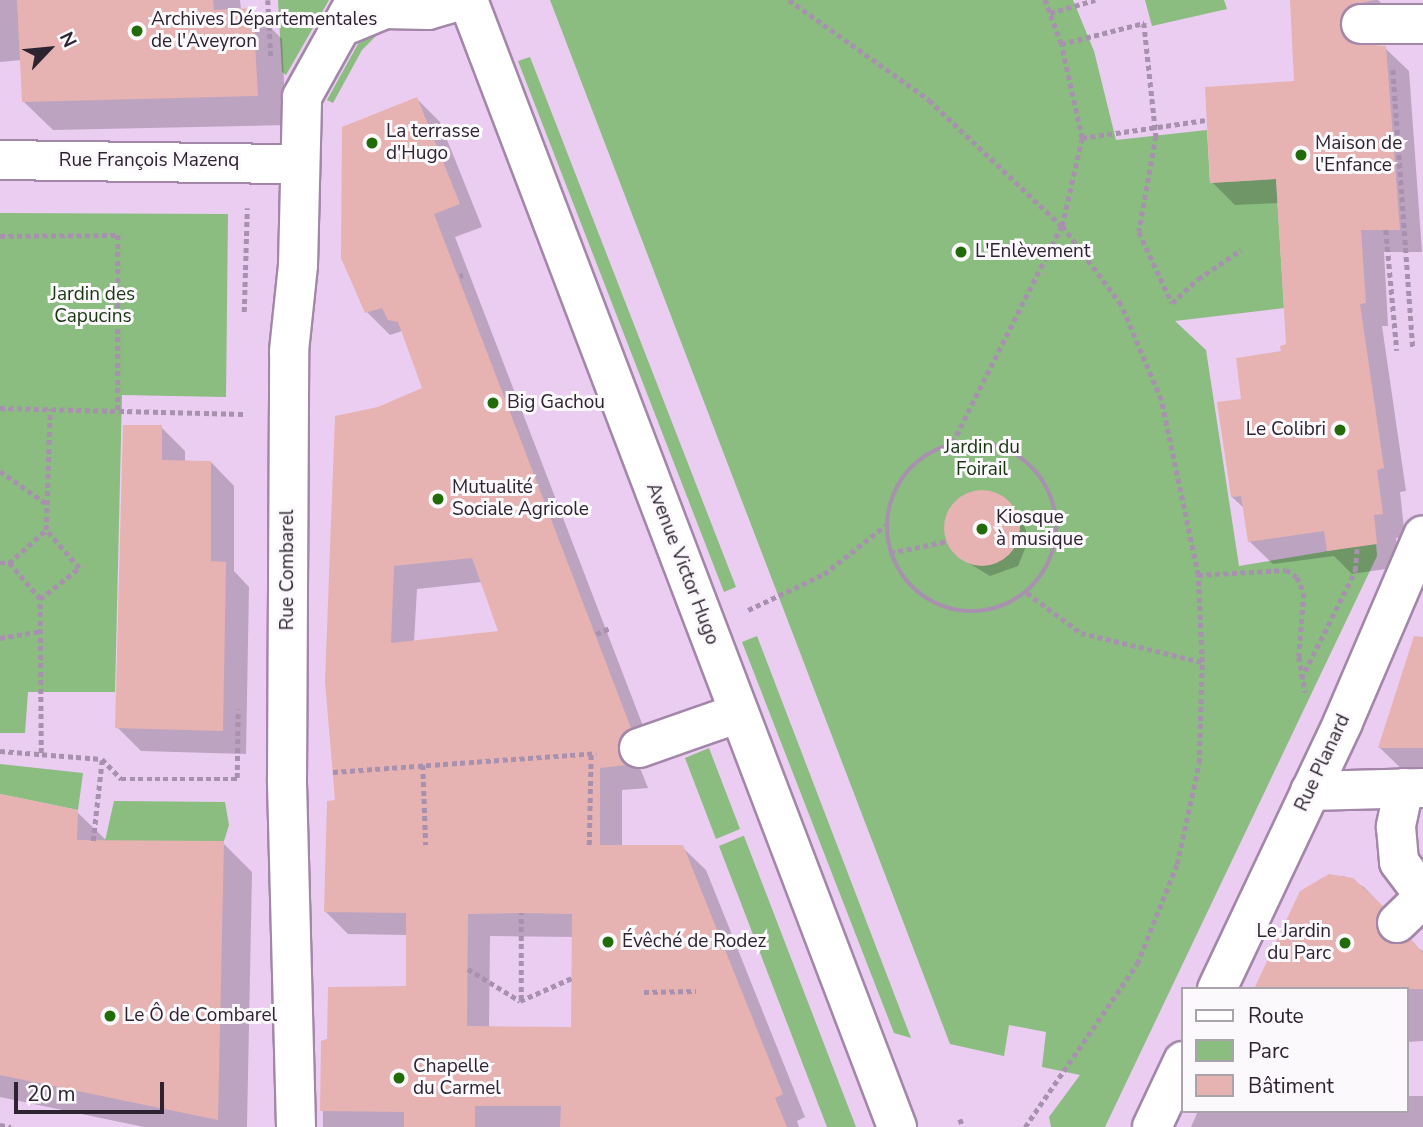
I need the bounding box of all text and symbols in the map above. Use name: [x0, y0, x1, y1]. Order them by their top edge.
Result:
place label: Archives Départementales de l'Aveyron: [151, 9, 377, 53]
north arrow: [14, 14, 84, 84]
marker: Archives Départementales de l'Aveyron: [129, 23, 145, 39]
text: N: [53, 28, 83, 52]
place label: La terrasse d'Hugo: [386, 121, 480, 165]
place label: Maison de l'Enfance: [1315, 133, 1402, 177]
marker: La terrasse d'Hugo: [364, 135, 380, 151]
marker: Maison de l'Enfance: [1293, 147, 1309, 163]
street label: Rue François Mazenq: [59, 150, 239, 172]
place label: L'Enlèvement: [975, 241, 1090, 263]
marker: L'Enlèvement: [953, 244, 969, 260]
park label: Jardin des Capucins: [51, 284, 135, 328]
place label: Big Gachou: [507, 392, 605, 414]
marker: Big Gachou: [485, 395, 501, 411]
place label: Le Colibri: [1246, 419, 1326, 441]
marker: Le Colibri: [1332, 422, 1348, 438]
park label: Jardin du Foirail: [944, 437, 1020, 481]
place label: Mutualité Sociale Agricole: [452, 477, 589, 521]
street label: Avenue Victor Hugo: [641, 480, 723, 648]
marker: Mutualité Sociale Agricole: [430, 491, 446, 507]
place label: Kiosque à musique: [996, 507, 1083, 551]
street label: Rue Combarel: [277, 510, 299, 630]
marker: Kiosque à musique: [974, 521, 990, 537]
street label: Rue Planard: [1291, 711, 1355, 815]
place label: Le Jardin du Parc: [1257, 921, 1331, 965]
place label: Évêché de Rodez: [622, 931, 766, 953]
marker: Évêché de Rodez: [600, 934, 616, 950]
marker: Le Jardin du Parc: [1337, 935, 1353, 951]
legend: [1182, 987, 1409, 1113]
text: Route: [1248, 1002, 1304, 1030]
place label: Le Ô de Combarel: [124, 1005, 277, 1027]
marker: Le Ô de Combarel: [102, 1008, 118, 1024]
text: Parc: [1248, 1037, 1289, 1065]
place label: Chapelle du Carmel: [413, 1056, 501, 1100]
scale bar: [18, 1068, 168, 1112]
marker: Chapelle du Carmel: [391, 1070, 407, 1086]
text: Bâtiment: [1248, 1072, 1334, 1100]
text: 20 m: [27, 1080, 76, 1108]

